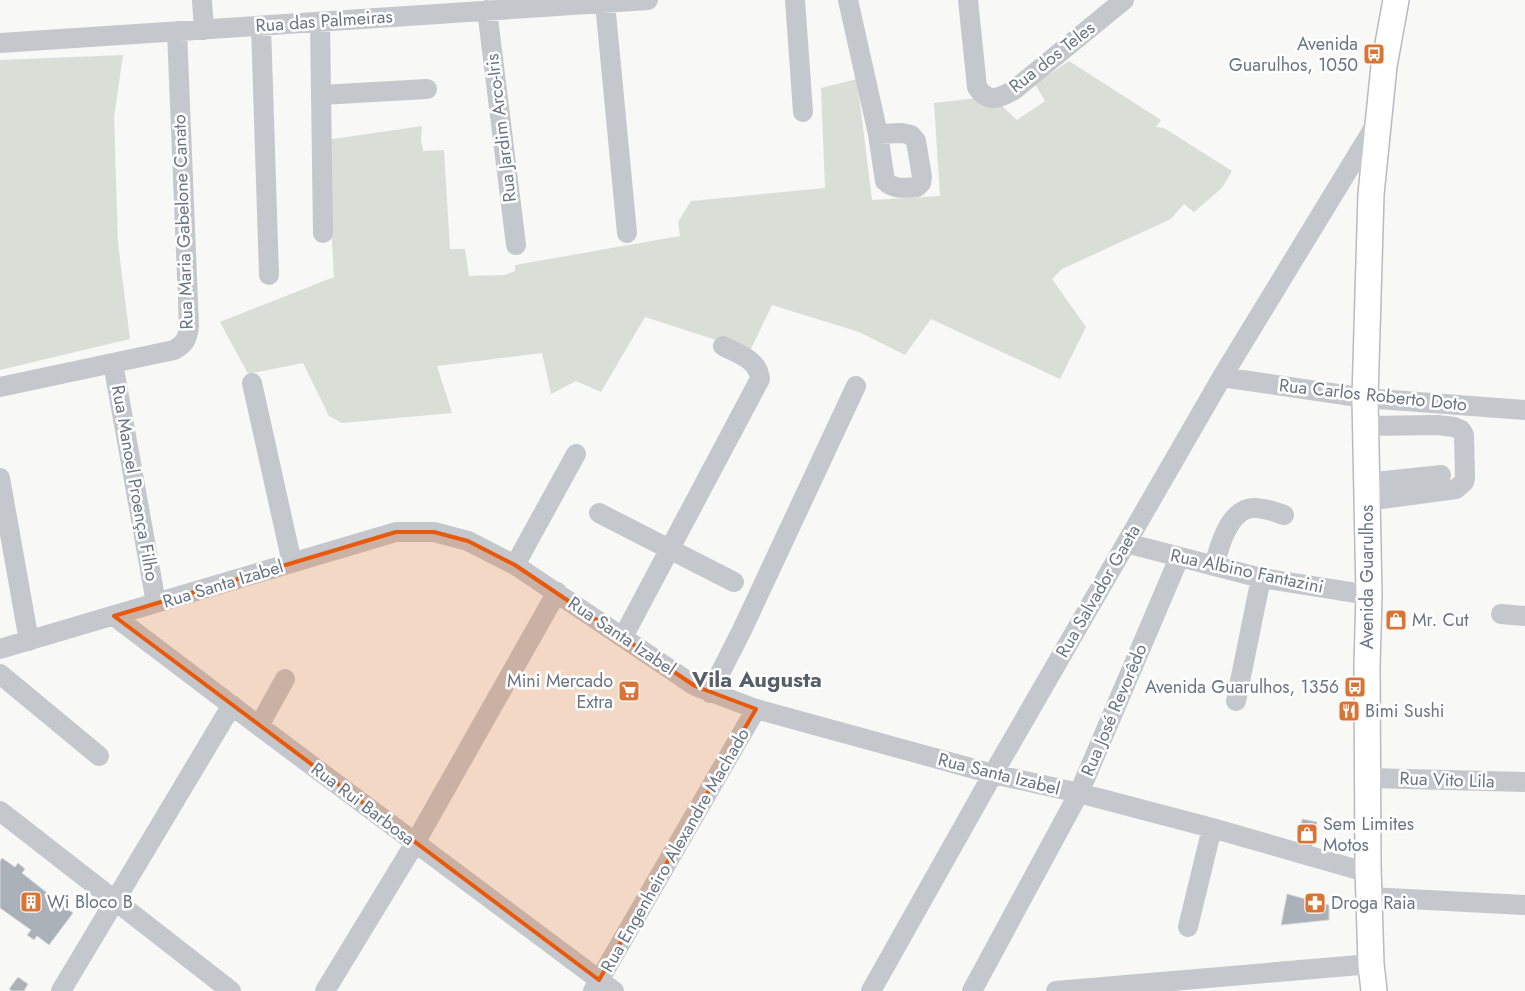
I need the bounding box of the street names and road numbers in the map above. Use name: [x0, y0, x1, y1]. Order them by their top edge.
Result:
street label: Rua das Palmeiras: [255, 3, 393, 39]
street label: Rua dos Teles: [1003, 15, 1101, 99]
street label: Rua Jardim Arco-Iris: [479, 52, 523, 204]
street label: Rua Maria Gabelone Canato: [166, 114, 200, 330]
street label: Rua Carlos Roberto Doto: [1278, 372, 1468, 418]
street label: Rua Manoel Proença Filho: [105, 383, 165, 583]
street label: Avenida Guarulhos: [1354, 505, 1380, 649]
street label: Rua Salvador Gaeta: [1049, 520, 1147, 662]
street label: Rua Albino Fantazini: [1168, 542, 1326, 600]
street label: Rua Santa Izabel: [159, 553, 287, 615]
street label: Rua Santa Izabel: [563, 590, 681, 682]
street label: Rua José Revorêdo: [1074, 640, 1154, 780]
street label: Rua Engenheiro Alexandre Machado: [594, 723, 756, 977]
street label: Rua Santa Izabel: [935, 746, 1063, 802]
street label: Rua Rui Barbosa: [306, 756, 420, 852]
street label: Rua Vito Lila: [1399, 765, 1495, 795]

